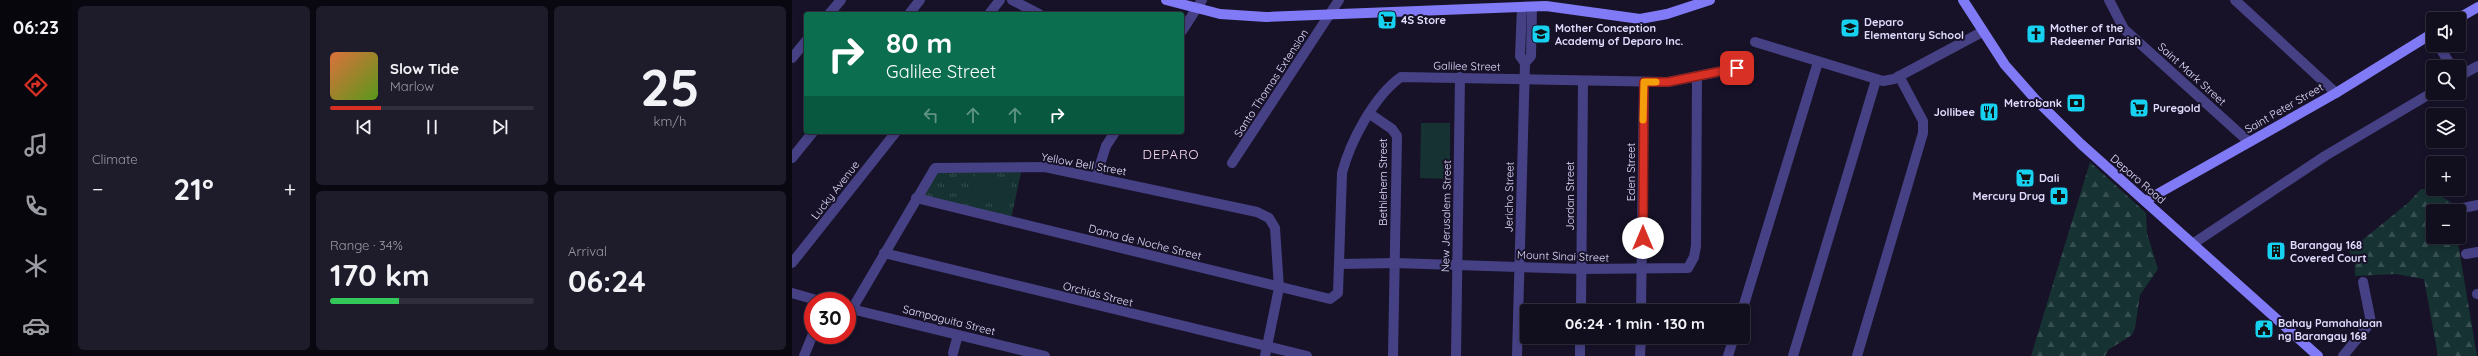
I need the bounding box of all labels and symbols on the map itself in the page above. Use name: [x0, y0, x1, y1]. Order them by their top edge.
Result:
supermarket icon: 4S Store: [1376, 9, 1398, 31]
place label: 4S Store: [1401, 13, 1447, 27]
place label: Deparo Elementary School: [1864, 15, 1964, 42]
school or university icon: Deparo Elementary School: [1839, 17, 1861, 39]
place label: Mother Conception Academy of Deparo Inc.: [1555, 21, 1683, 48]
place label: Mother of the Redeemer Parish: [2050, 21, 2141, 48]
school or university icon: Mother Conception Academy of Deparo Inc.: [1530, 23, 1552, 45]
church icon: Mother of the Redeemer Parish: [2025, 23, 2047, 45]
street label: Santo Thomas Extension: [1231, 26, 1311, 140]
street label: Saint Mark Street: [2155, 40, 2229, 109]
pin: [1720, 51, 1754, 85]
street label: Galilee Street: [1433, 58, 1501, 74]
street label: Saint Peter Street: [2242, 80, 2326, 136]
bank icon: Metrobank: [2065, 92, 2087, 114]
place label: Metrobank: [2004, 96, 2062, 110]
supermarket icon: Puregold: [2128, 97, 2150, 119]
restaurant icon: Jollibee: [1978, 101, 2000, 123]
place label: Puregold: [2153, 101, 2201, 115]
place label: Jollibee: [1934, 105, 1975, 119]
street label: Bethlehem Street: [1376, 138, 1390, 226]
street label: Eden Street: [1624, 142, 1638, 201]
district label: DEPARO: [1143, 146, 1199, 162]
street label: Yellow Bell Street: [1040, 150, 1128, 178]
street label: Deparo Road: [2108, 151, 2168, 207]
street label: Lucky Avenue: [808, 158, 862, 222]
street label: New Jerusalem Street: [1438, 160, 1454, 272]
street label: Jericho Street: [1501, 161, 1517, 232]
street label: Jordan Street: [1563, 161, 1577, 231]
supermarket icon: Dali: [2014, 167, 2036, 189]
place label: Dali: [2039, 171, 2059, 185]
pharmacy icon: Mercury Drug: [2048, 185, 2070, 207]
place label: Mercury Drug: [1972, 189, 2045, 203]
position arrow: [1622, 217, 1664, 259]
street label: Dama de Noche Street: [1087, 221, 1203, 263]
place label: Barangay 168 Covered Court: [2290, 238, 2367, 265]
building icon: Barangay 168 Covered Court: [2265, 240, 2287, 262]
street label: Mount Sinai Street: [1517, 247, 1610, 265]
street label: Orchids Street: [1062, 279, 1135, 310]
speed limit sign: 30: [804, 292, 856, 344]
street label: Sampaguita Street: [901, 302, 997, 338]
place label: Bahay Pamahalaan ng Barangay 168: [2278, 316, 2382, 343]
public building icon: Bahay Pamahalaan ng Barangay 168: [2253, 318, 2275, 340]

